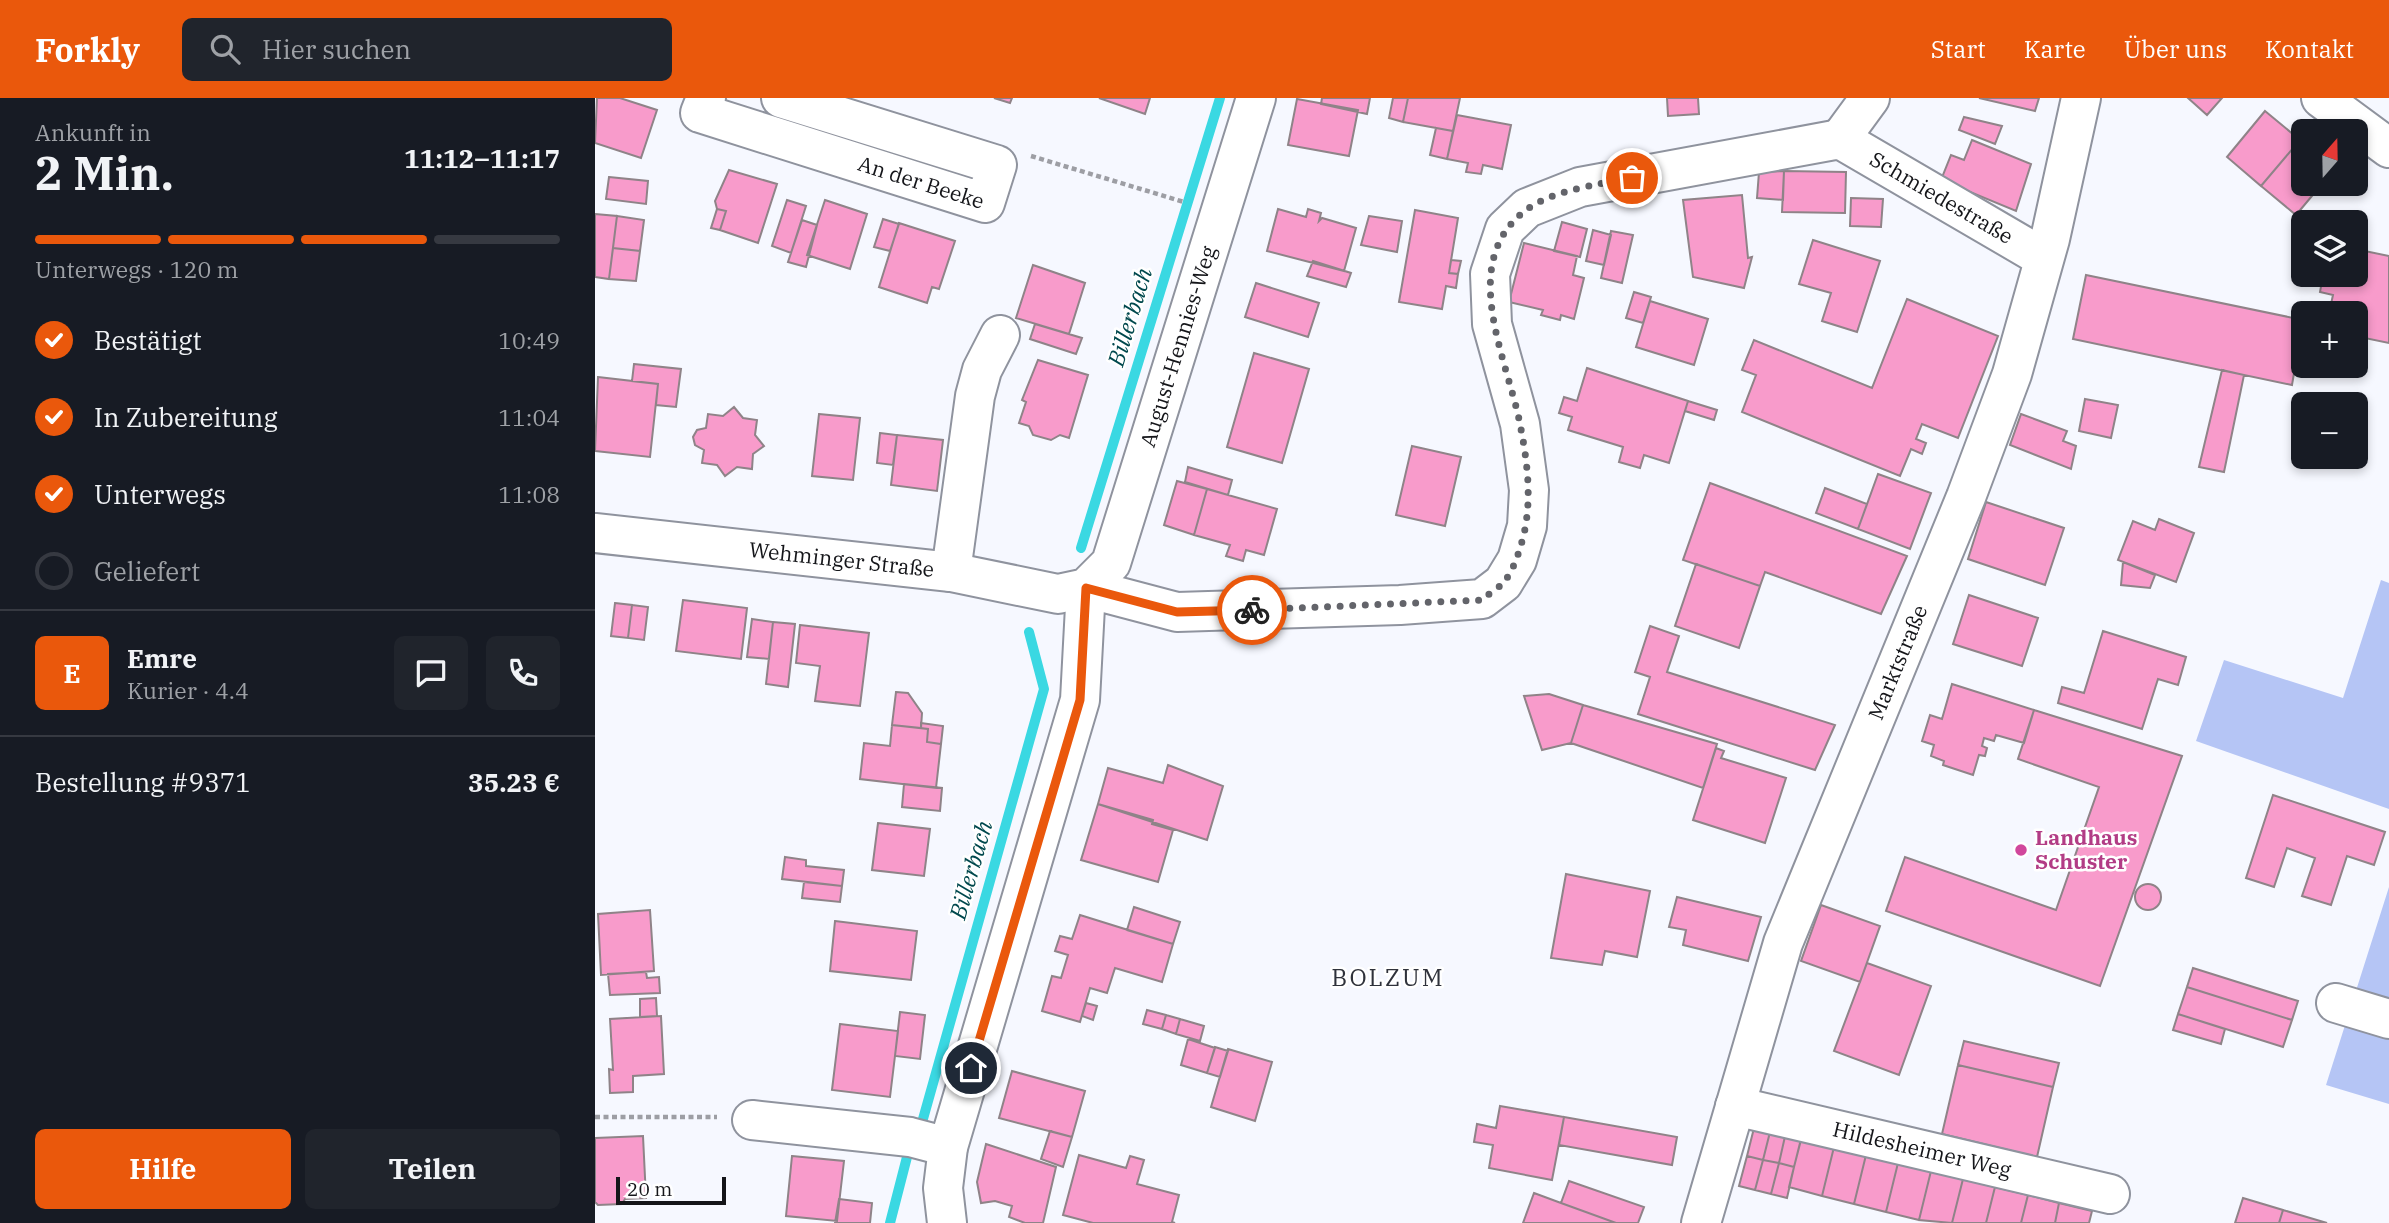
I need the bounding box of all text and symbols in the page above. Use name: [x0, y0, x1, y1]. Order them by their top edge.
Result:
search box: [182, 18, 672, 81]
text: Forkly: [35, 28, 140, 71]
icon: search: [206, 30, 244, 68]
text: Hier suchen: [262, 32, 411, 66]
text: Start: [1931, 33, 1986, 65]
text: Karte: [2024, 33, 2086, 65]
text: Über uns: [2124, 33, 2227, 65]
text: Kontakt: [2265, 33, 2354, 65]
text: Ankunft in: [35, 117, 151, 147]
north arrow: [2291, 119, 2368, 196]
map controls: [2291, 119, 2368, 469]
text: 11:12–11:17: [404, 141, 560, 175]
text: 2 Min.: [35, 143, 174, 203]
street label: Schmiedestraße: [1865, 144, 2019, 250]
pin: [1602, 148, 1662, 208]
street label: An der Beeke: [855, 149, 988, 215]
icon: bag: [1613, 159, 1651, 197]
button: layers: [2291, 210, 2368, 287]
street label: August-Hennies-Weg: [1133, 242, 1222, 450]
text: Unterwegs · 120 m: [35, 254, 238, 284]
water label: Billerbach: [1100, 264, 1158, 370]
button: +: [2291, 301, 2368, 378]
icon: check: [35, 321, 73, 359]
text: Bestätigt: [94, 323, 202, 357]
text: 10:49: [498, 325, 560, 355]
button: −: [2291, 392, 2368, 469]
icon: check: [35, 398, 73, 436]
text: In Zubereitung: [94, 400, 278, 434]
text: 11:04: [498, 402, 560, 432]
icon: check: [35, 475, 73, 513]
text: Unterwegs: [94, 477, 226, 511]
text: 11:08: [498, 479, 560, 509]
street label: Wehminger Straße: [748, 535, 936, 583]
text: Geliefert: [94, 554, 200, 588]
courier: [1217, 575, 1287, 645]
icon: bike: [1233, 591, 1271, 629]
street label: Marktstraße: [1861, 600, 1933, 724]
button: chat: [394, 636, 468, 710]
button: phone: [486, 636, 560, 710]
text: Emre: [127, 641, 197, 675]
text: E: [63, 656, 81, 690]
text: Kurier · 4.4: [127, 675, 249, 705]
text: Bestellung #9371: [35, 765, 251, 799]
text: 35.23 €: [468, 765, 560, 799]
water label: Billerbach: [941, 817, 998, 923]
place label: Landhaus Schuster: [2035, 823, 2137, 875]
marker: Landhaus Schuster: [2013, 842, 2029, 858]
district label: BOLZUM: [1331, 961, 1445, 993]
pin: [941, 1038, 1001, 1098]
icon: home: [952, 1049, 990, 1087]
street label: Hildesheimer Weg: [1830, 1114, 2015, 1183]
button: Hilfe: [35, 1129, 291, 1209]
button: Teilen: [305, 1129, 560, 1209]
scale bar: [616, 1174, 726, 1206]
text: 20 m: [627, 1177, 672, 1201]

